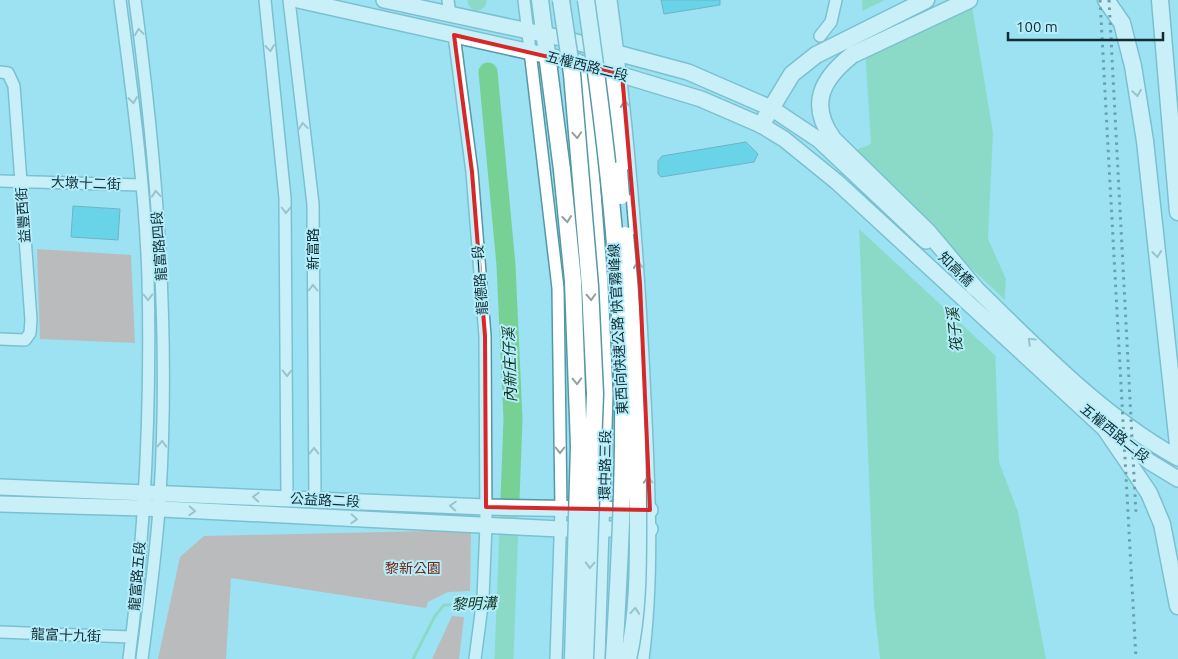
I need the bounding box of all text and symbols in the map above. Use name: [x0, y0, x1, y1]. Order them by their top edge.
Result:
scale bar: [1008, 10, 1163, 42]
text: 100 m: [1016, 18, 1058, 35]
one-way arrow: [134, 28, 145, 36]
one-way arrow: [264, 45, 275, 53]
street label: 五權西路二段: [544, 48, 630, 84]
one-way arrow: [1132, 89, 1142, 97]
one-way arrow: [127, 97, 138, 105]
one-way arrow: [619, 99, 630, 107]
one-way arrow: [298, 122, 309, 130]
one-way arrow: [571, 132, 582, 140]
street label: 大墩十二街: [51, 174, 121, 192]
street label: 益豐西街: [13, 187, 33, 243]
one-way arrow: [150, 190, 161, 198]
one-way arrow: [280, 206, 291, 214]
street label: 龍富路四段: [149, 211, 169, 281]
one-way arrow: [561, 215, 572, 223]
street label: 新富路: [305, 228, 321, 270]
street label: 東西向快速公路 快官霧峰線: [606, 243, 630, 415]
street label: 龍德路一段: [470, 245, 490, 315]
street label: 知高橋: [935, 249, 977, 289]
one-way arrow: [1151, 251, 1162, 259]
one-way arrow: [633, 261, 644, 269]
one-way arrow: [308, 284, 318, 292]
one-way arrow: [585, 293, 596, 301]
one-way arrow: [143, 294, 153, 302]
water label: 筏子溪: [943, 305, 965, 353]
water label: 內新庄仔溪: [500, 325, 519, 403]
one-way arrow: [1027, 338, 1036, 347]
one-way arrow: [282, 369, 292, 377]
one-way arrow: [571, 377, 582, 385]
street label: 五權西路二段: [1077, 400, 1153, 466]
street label: 環中路三段: [596, 430, 614, 500]
one-way arrow: [156, 439, 167, 447]
one-way arrow: [309, 446, 319, 454]
one-way arrow: [555, 446, 565, 454]
one-way arrow: [643, 476, 654, 484]
street label: 公益路二段: [290, 490, 360, 510]
one-way arrow: [252, 491, 260, 502]
one-way arrow: [449, 500, 457, 511]
one-way arrow: [188, 505, 196, 516]
one-way arrow: [351, 513, 359, 524]
street label: 龍富路五段: [126, 540, 148, 612]
park label: 黎新公園: [385, 560, 441, 576]
one-way arrow: [585, 561, 595, 569]
water label: 黎明溝: [451, 594, 499, 613]
one-way arrow: [629, 606, 640, 614]
street label: 龍富十九街: [31, 626, 101, 644]

